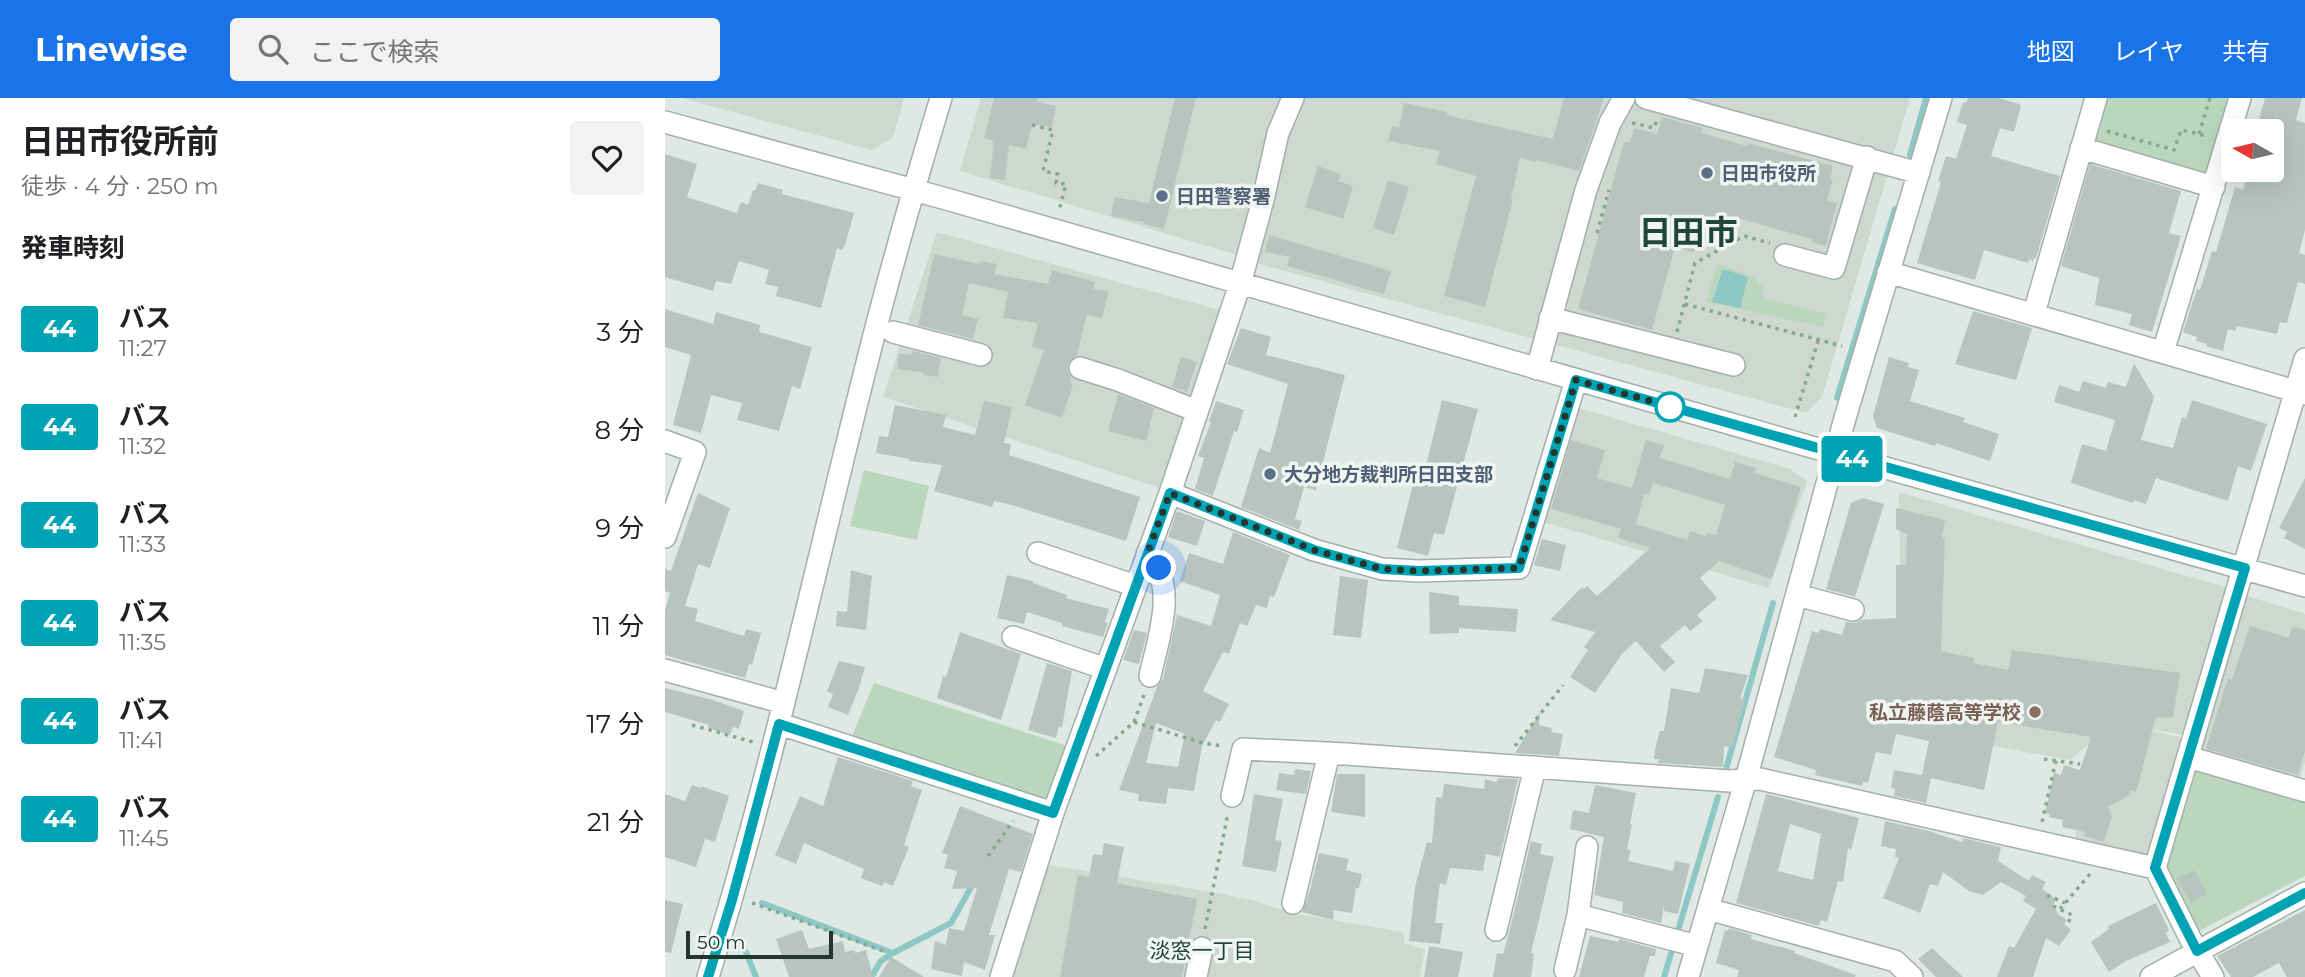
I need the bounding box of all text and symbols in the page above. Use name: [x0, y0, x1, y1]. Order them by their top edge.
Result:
search box: [230, 18, 720, 81]
text: Linewise: [35, 29, 188, 69]
icon: search: [254, 30, 292, 68]
text: ここで検索: [310, 36, 440, 68]
text: 地図: [2027, 37, 2075, 66]
text: レイヤ: [2113, 37, 2184, 66]
text: 共有: [2222, 37, 2270, 66]
north arrow: [2221, 119, 2284, 182]
map controls: [2221, 119, 2284, 182]
text: 日田市役所前: [21, 121, 219, 161]
button: heart: [570, 121, 644, 195]
place label: 日田市役所: [1721, 162, 1816, 185]
marker: 日田市役所: [1699, 165, 1715, 181]
text: 徒歩 · 4 分 · 250 m: [21, 172, 219, 200]
place label: 日田警察署: [1176, 185, 1271, 208]
marker: 日田警察署: [1154, 188, 1170, 204]
district label: 日田市: [1639, 212, 1738, 252]
text: 発車時刻: [21, 232, 125, 264]
text: バス: [119, 302, 171, 334]
text: 44: [43, 314, 76, 343]
text: 3 分: [597, 316, 644, 348]
text: 11:27: [119, 334, 167, 362]
unlabelled marker: [1655, 392, 1685, 422]
text: バス: [119, 400, 171, 432]
text: 44: [43, 412, 76, 441]
text: 8 分: [595, 414, 644, 446]
text: 11:32: [119, 432, 166, 460]
line badge: 44: [1821, 436, 1883, 482]
text: 44: [1835, 444, 1869, 473]
place label: 大分地方裁判所日田支部: [1284, 463, 1493, 486]
marker: 大分地方裁判所日田支部: [1262, 466, 1278, 482]
text: バス: [119, 498, 171, 530]
text: 44: [43, 510, 76, 539]
text: 9 分: [595, 512, 644, 544]
text: 11:33: [119, 530, 166, 558]
your location: [1141, 550, 1176, 585]
text: バス: [119, 596, 171, 628]
text: 44: [43, 608, 76, 637]
text: 11 分: [592, 610, 644, 642]
text: 11:35: [119, 628, 166, 656]
text: バス: [119, 694, 171, 726]
place label: 私立藤蔭高等学校: [1869, 701, 2021, 724]
marker: 私立藤蔭高等学校: [2027, 704, 2043, 720]
text: 44: [43, 706, 76, 735]
text: 17 分: [586, 708, 644, 740]
text: 11:41: [119, 726, 163, 754]
text: バス: [119, 792, 171, 824]
text: 44: [43, 804, 76, 833]
text: 21 分: [587, 806, 644, 838]
text: 11:45: [119, 824, 169, 852]
scale bar: [686, 928, 833, 960]
text: 50 m: [697, 931, 745, 954]
district label: 淡窓一丁目: [1150, 938, 1255, 963]

